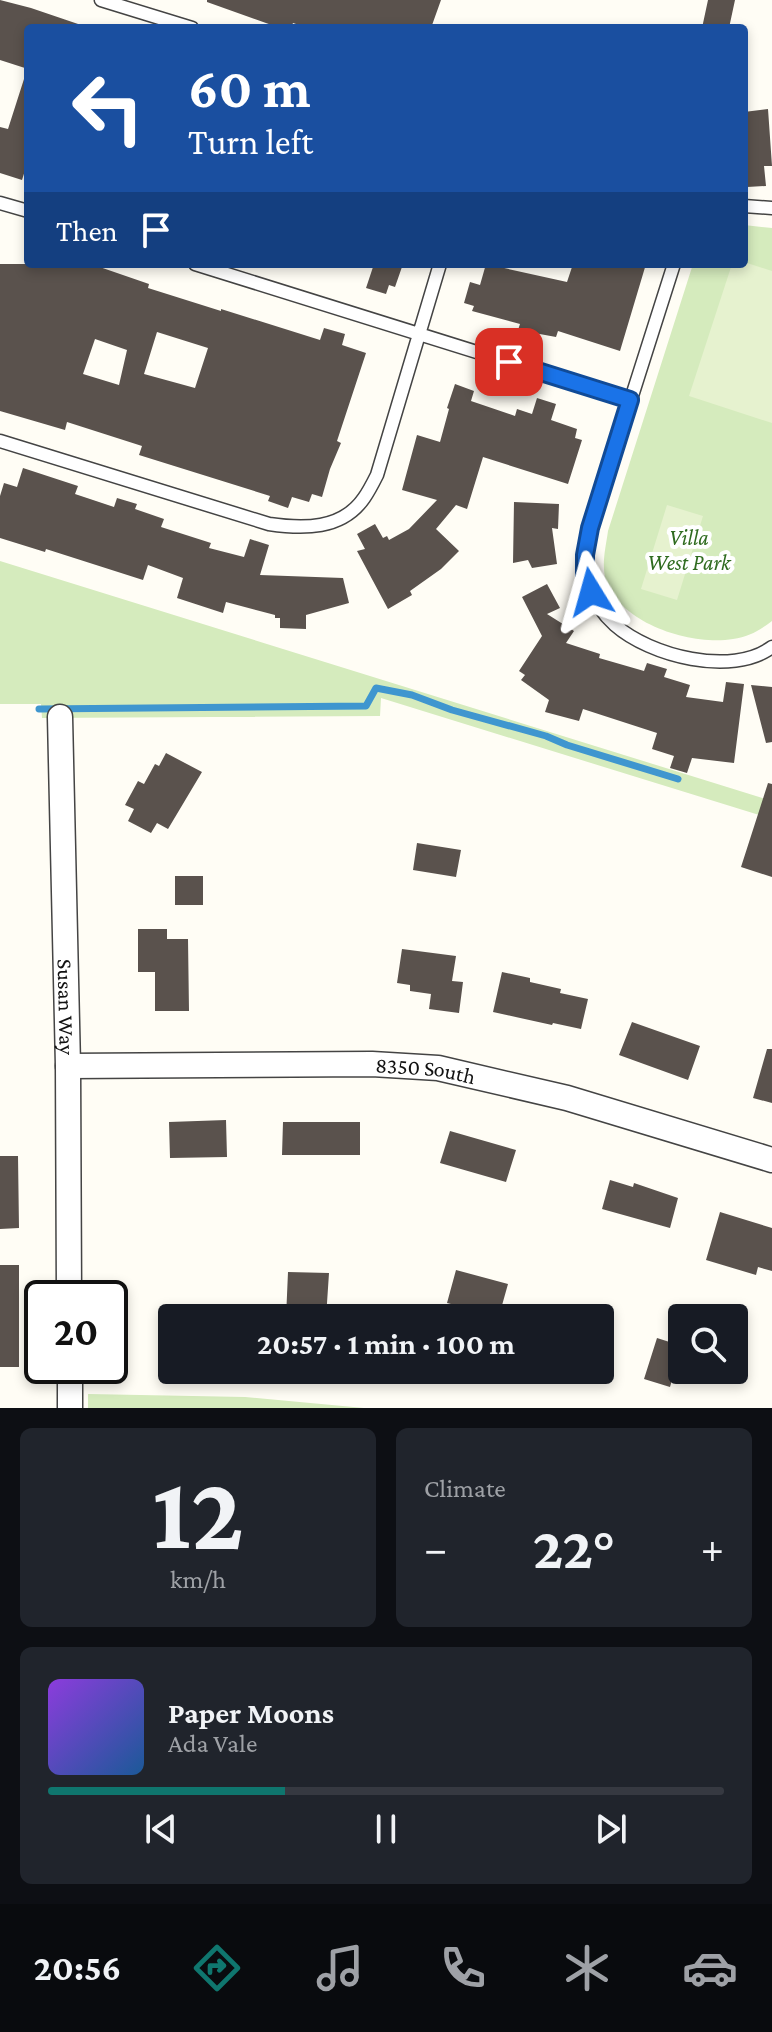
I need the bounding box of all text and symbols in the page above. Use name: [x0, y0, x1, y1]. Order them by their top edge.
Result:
icon: left: [56, 56, 160, 160]
text: 60 m: [188, 57, 311, 119]
text: Turn left: [188, 122, 313, 162]
icon: arrive: [134, 208, 178, 252]
text: Then: [56, 214, 118, 247]
pin: [475, 328, 543, 396]
icon: arrive: [487, 340, 531, 384]
park label: Villa West Park: [647, 525, 732, 575]
position arrow: [549, 550, 633, 634]
street label: Susan Way: [53, 959, 80, 1056]
street label: 8350 South: [375, 1052, 478, 1089]
speed limit sign: 20: [24, 1280, 128, 1384]
map controls: [668, 1304, 748, 1384]
button: search: [668, 1304, 748, 1384]
text: 20:57 · 1 min · 100 m: [257, 1327, 515, 1360]
text: 12: [152, 1455, 244, 1570]
text: Climate: [424, 1474, 506, 1503]
text: 22°: [533, 1514, 615, 1581]
text: −: [424, 1524, 447, 1572]
text: +: [701, 1524, 724, 1572]
text: km/h: [170, 1565, 226, 1594]
text: Paper Moons: [168, 1696, 334, 1729]
text: Ada Vale: [168, 1729, 257, 1758]
icon: previous: [139, 1807, 183, 1851]
icon: pause: [364, 1807, 408, 1851]
icon: next: [589, 1807, 633, 1851]
icon: directions: [189, 1940, 245, 1996]
icon: music: [312, 1940, 368, 1996]
icon: phone: [435, 1940, 491, 1996]
icon: climate: [559, 1940, 615, 1996]
icon: car: [682, 1940, 738, 1996]
text: 20:56: [34, 1948, 121, 1988]

